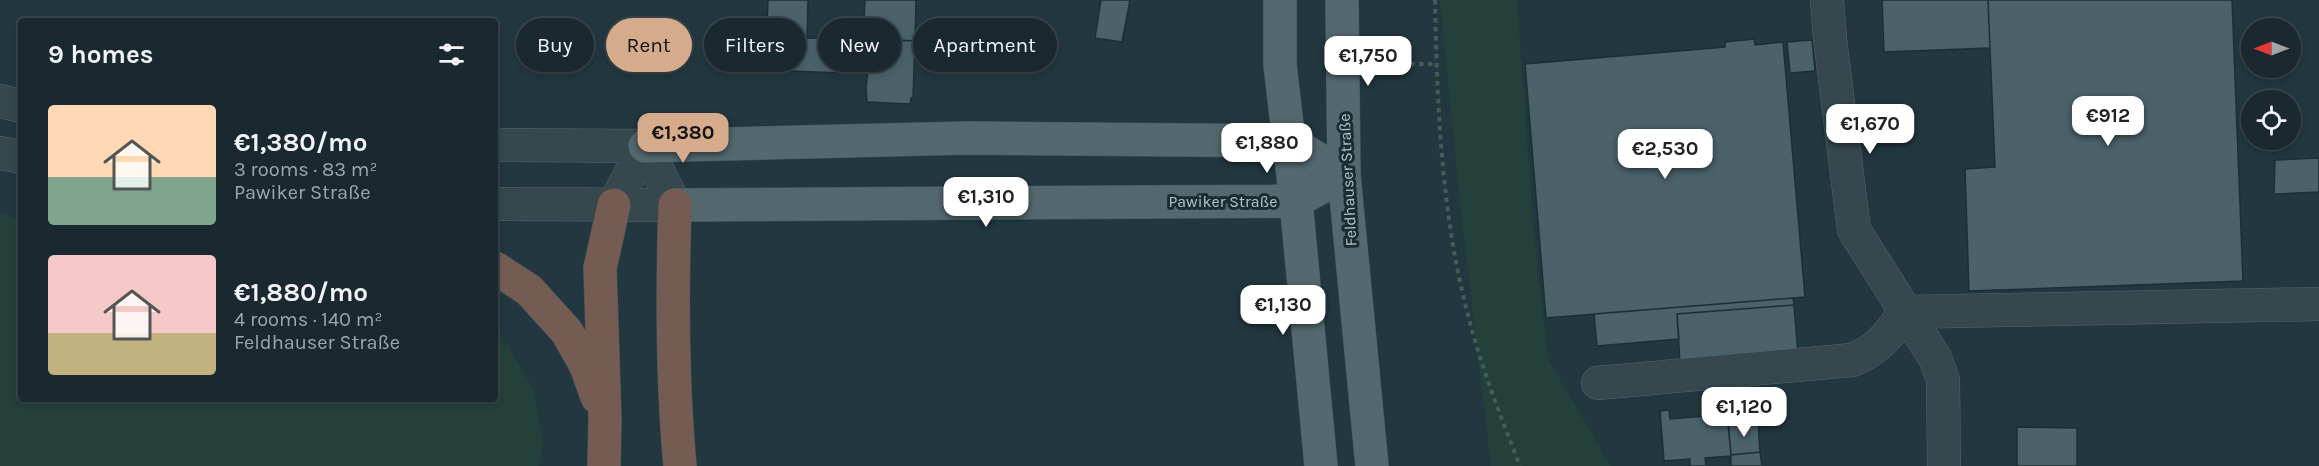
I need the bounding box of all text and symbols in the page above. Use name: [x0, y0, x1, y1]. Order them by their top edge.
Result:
chip: Buy: [516, 18, 594, 72]
chip: Rent: [606, 18, 692, 72]
chip: Filters: [704, 18, 806, 72]
chip: New: [818, 18, 901, 72]
chip: Apartment: [913, 18, 1057, 72]
north arrow: [2241, 18, 2301, 78]
map controls: [2241, 18, 2301, 150]
pin: €1,750: [1319, 36, 1417, 87]
icon: filters: [435, 38, 468, 71]
text: 9 homes: [48, 39, 154, 70]
text: €1,750: [1338, 44, 1398, 67]
button: locate: [2241, 90, 2301, 150]
pin: €912: [2072, 96, 2144, 147]
pin: €1,670: [1821, 104, 1919, 155]
text: €912: [2086, 104, 2130, 127]
text: €1,670: [1840, 112, 1900, 135]
pin: €1,380: [634, 113, 732, 164]
street label: Feldhauser Straße: [1335, 113, 1360, 247]
text: €1,380: [652, 121, 714, 144]
pin: €1,880: [1218, 123, 1316, 174]
text: €1,380/mo: [234, 127, 367, 158]
icon: home: [96, 129, 168, 201]
pin: €2,530: [1616, 129, 1714, 180]
text: €1,880: [1235, 131, 1299, 154]
text: €2,530: [1632, 137, 1698, 160]
text: 3 rooms · 83 m²: [234, 158, 378, 181]
pin: €1,310: [937, 177, 1035, 228]
text: Pawiker Straße: [234, 181, 370, 204]
text: €1,310: [957, 185, 1015, 208]
street label: Pawiker Straße: [1168, 192, 1278, 211]
text: €1,880/mo: [234, 277, 368, 308]
icon: home: [96, 279, 168, 351]
pin: €1,130: [1234, 285, 1332, 336]
text: €1,130: [1254, 293, 1312, 316]
text: 4 rooms · 140 m²: [234, 308, 382, 331]
text: Feldhauser Straße: [234, 331, 400, 354]
pin: €1,120: [1695, 387, 1793, 438]
text: €1,120: [1716, 395, 1772, 418]

